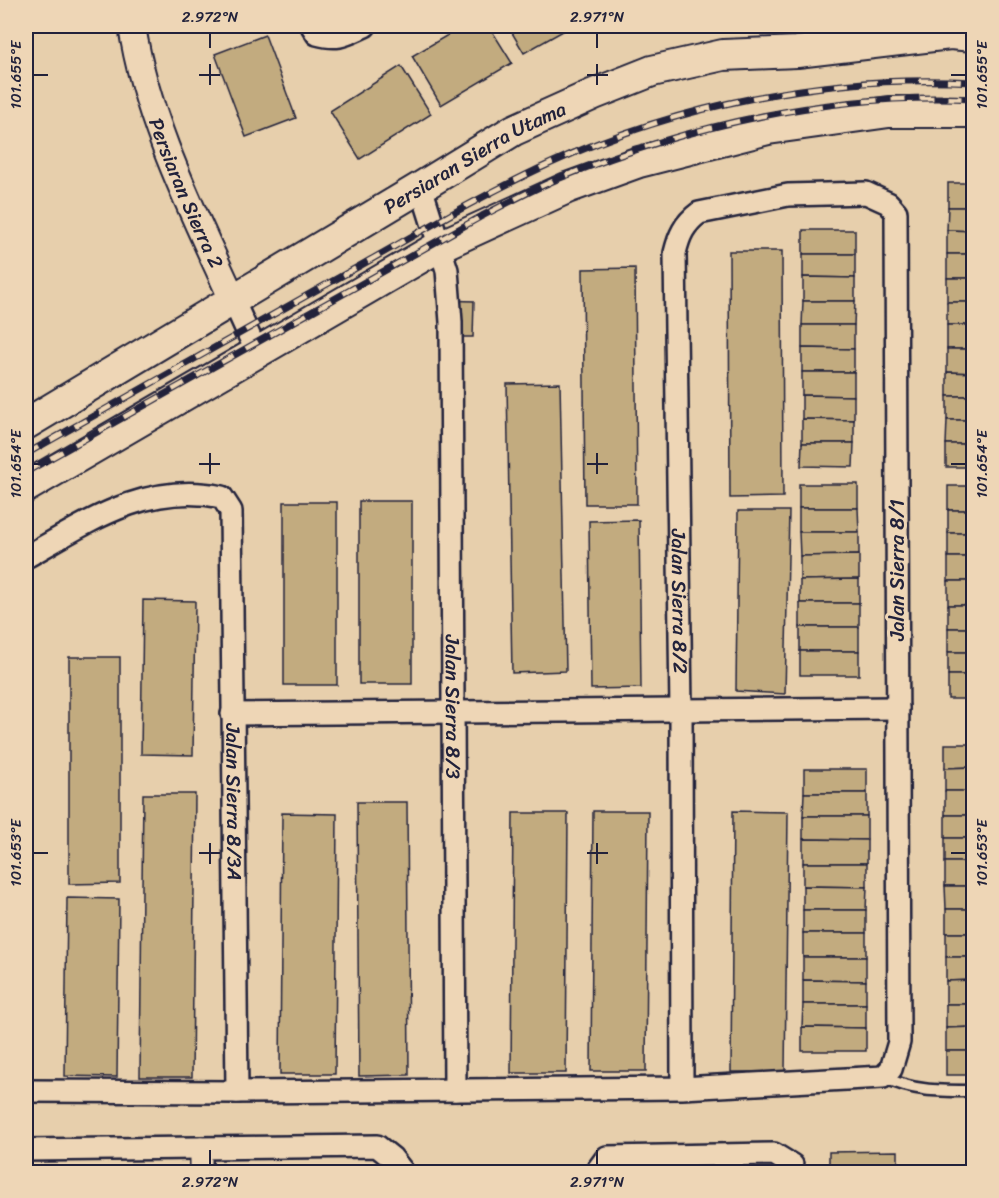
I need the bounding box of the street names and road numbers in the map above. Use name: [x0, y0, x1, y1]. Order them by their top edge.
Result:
street label: Persiaran Sierra Utama: [376, 92, 572, 224]
street label: Persiaran Sierra 2: [138, 113, 233, 275]
street label: Jalan Sierra 8/1: [880, 499, 915, 642]
street label: Jalan Sierra 8/2: [661, 528, 698, 674]
street label: Jalan Sierra 8/3: [435, 634, 470, 779]
street label: Jalan Sierra 8/3A: [215, 722, 252, 881]

